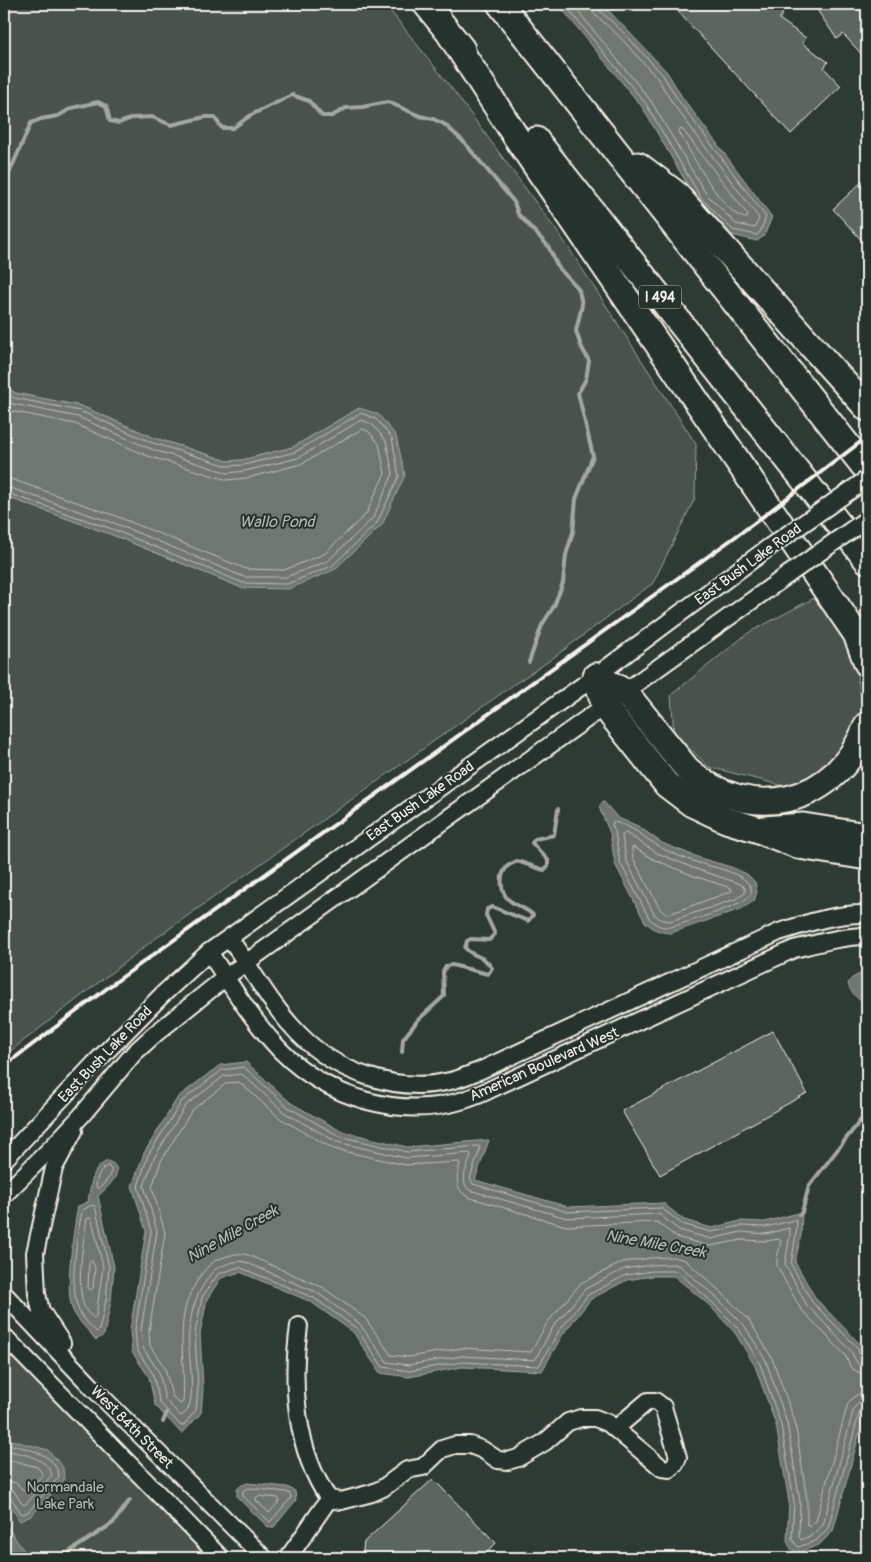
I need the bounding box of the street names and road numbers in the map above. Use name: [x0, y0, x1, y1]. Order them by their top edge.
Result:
road number: I 494: [639, 286, 681, 308]
street label: East Bush Lake Road: [691, 519, 805, 609]
street label: East Bush Lake Road: [363, 757, 478, 846]
street label: East Bush Lake Road: [54, 1002, 156, 1107]
street label: American Boulevard West: [467, 1023, 623, 1106]
street label: West 84th Street: [86, 1382, 178, 1473]

